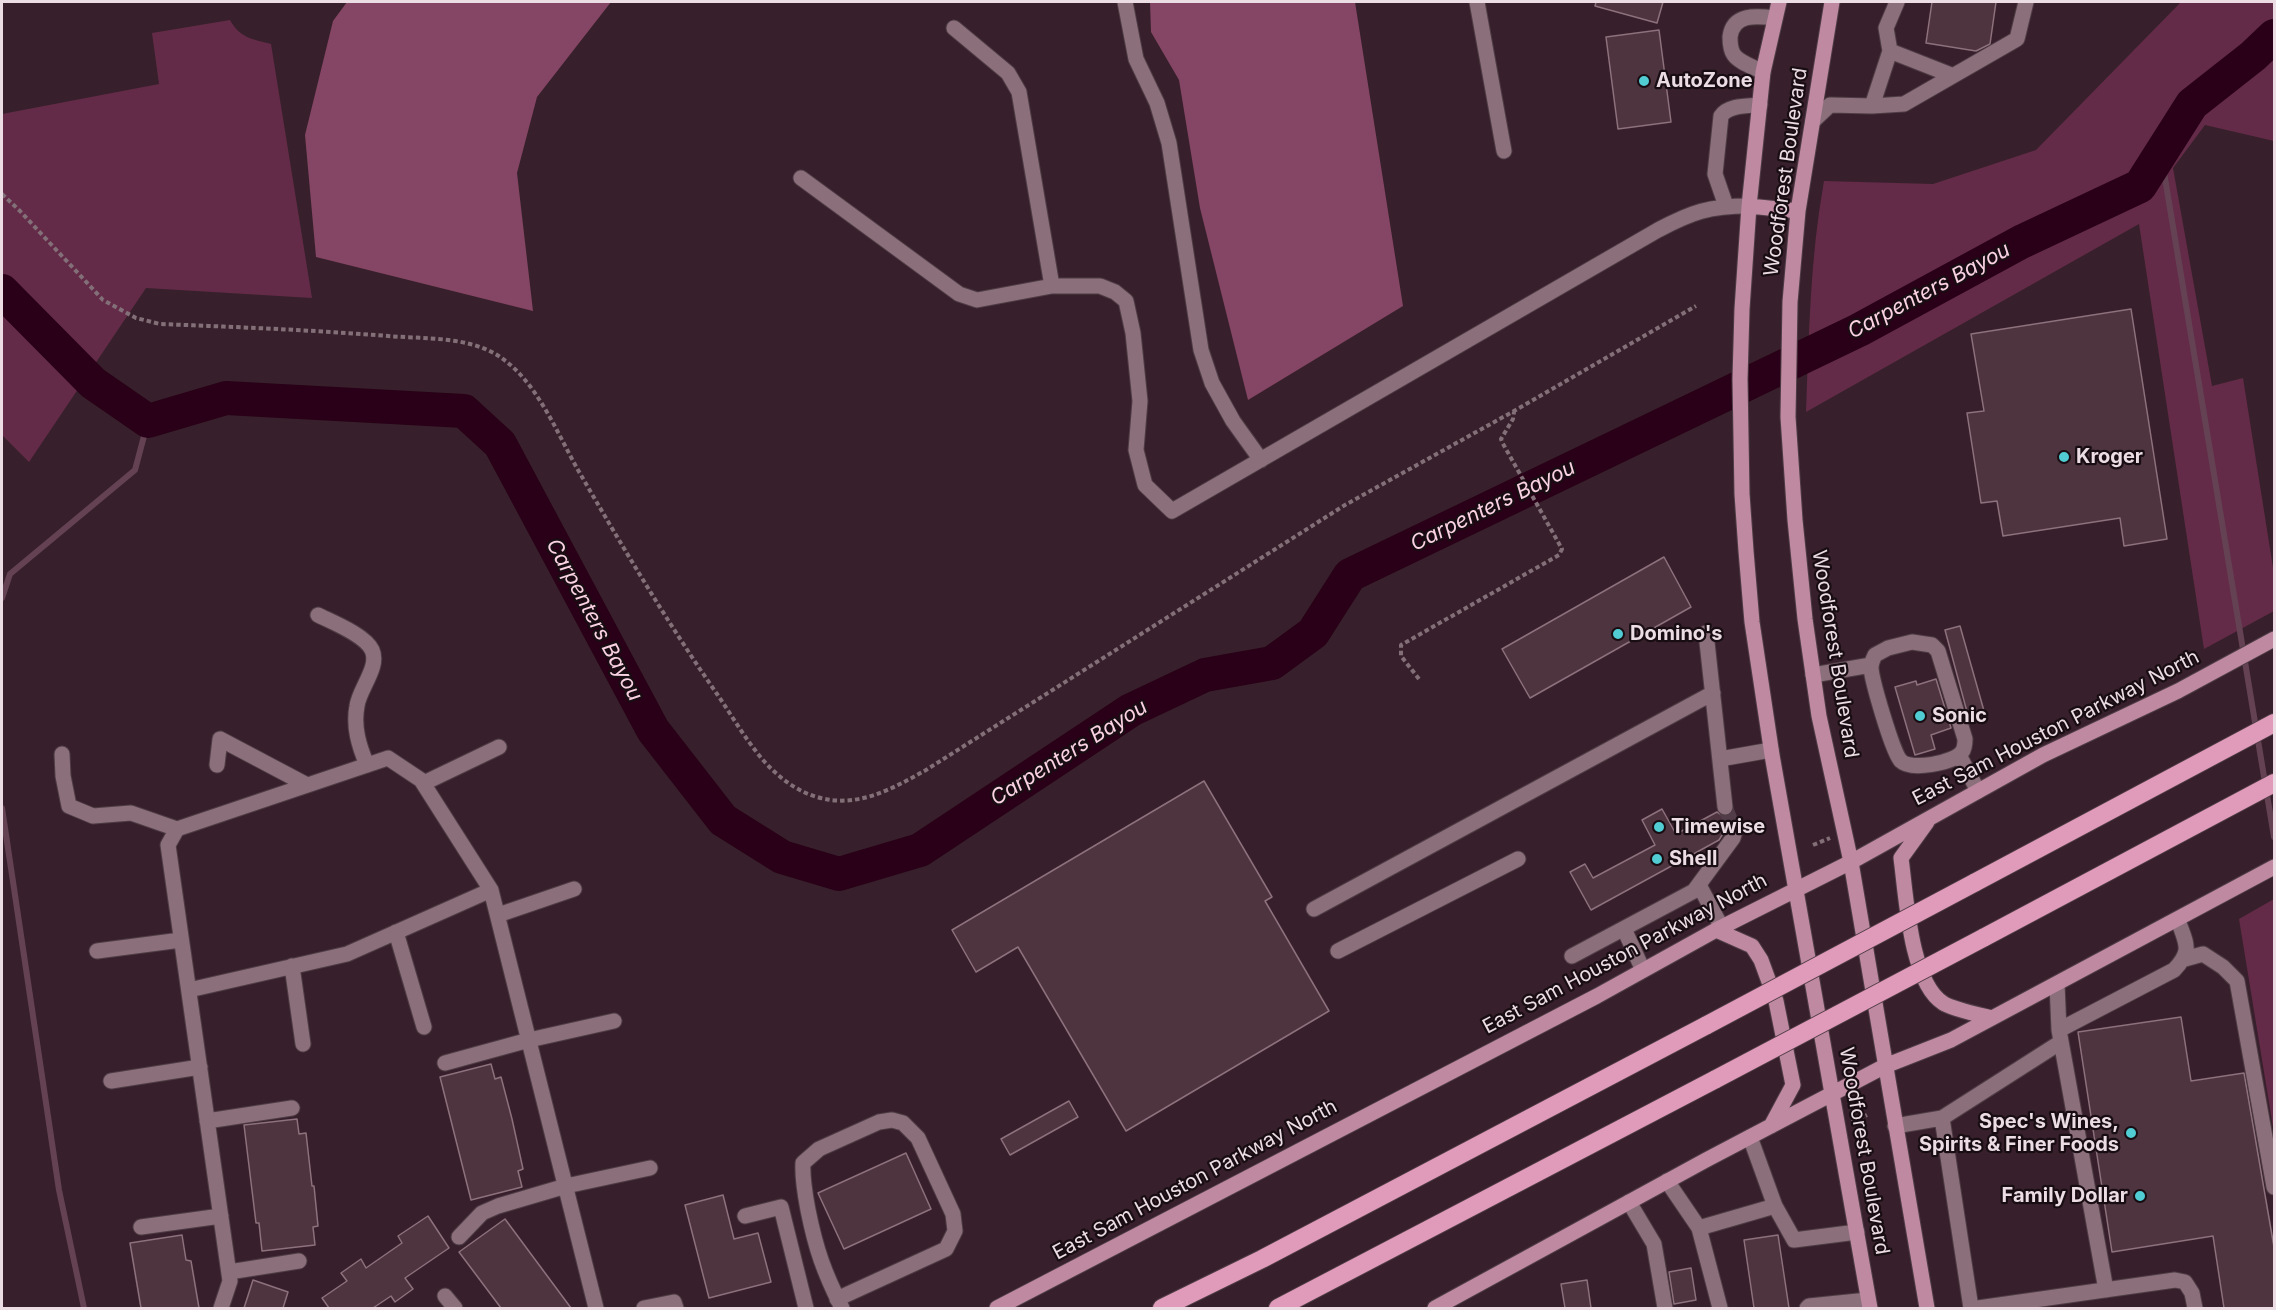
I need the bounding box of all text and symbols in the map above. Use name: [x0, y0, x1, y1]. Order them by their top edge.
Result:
street label: Woodforest Boulevard: [1759, 66, 1813, 278]
place label: AutoZone: [1656, 69, 1753, 93]
marker: AutoZone: [1637, 74, 1651, 88]
water label: Carpenters Bayou: [1844, 238, 2014, 344]
place label: Kroger: [2076, 445, 2143, 469]
marker: Kroger: [2057, 450, 2071, 464]
water label: Carpenters Bayou: [1406, 455, 1580, 557]
water label: Carpenters Bayou: [541, 535, 647, 705]
street label: Woodforest Boulevard: [1807, 548, 1863, 760]
place label: Domino's: [1630, 622, 1723, 646]
marker: Domino's: [1611, 627, 1625, 641]
street label: East Sam Houston Parkway North: [1909, 645, 2203, 811]
water label: Carpenters Bayou: [986, 695, 1152, 811]
place label: Sonic: [1932, 704, 1987, 728]
marker: Sonic: [1913, 709, 1927, 723]
place label: Timewise: [1671, 815, 1765, 839]
marker: Timewise: [1652, 820, 1666, 834]
place label: Shell: [1669, 847, 1717, 871]
marker: Shell: [1650, 852, 1664, 866]
street label: East Sam Houston Parkway North: [1479, 869, 1771, 1039]
street label: Woodforest Boulevard: [1834, 1045, 1894, 1257]
street label: East Sam Houston Parkway North: [1049, 1095, 1341, 1265]
place label: Spec's Wines, Spirits & Finer Foods: [1919, 1110, 2119, 1157]
marker: Spec's Wines, Spirits & Finer Foods: [2124, 1126, 2138, 1140]
place label: Family Dollar: [2002, 1184, 2128, 1208]
marker: Family Dollar: [2133, 1189, 2147, 1203]

